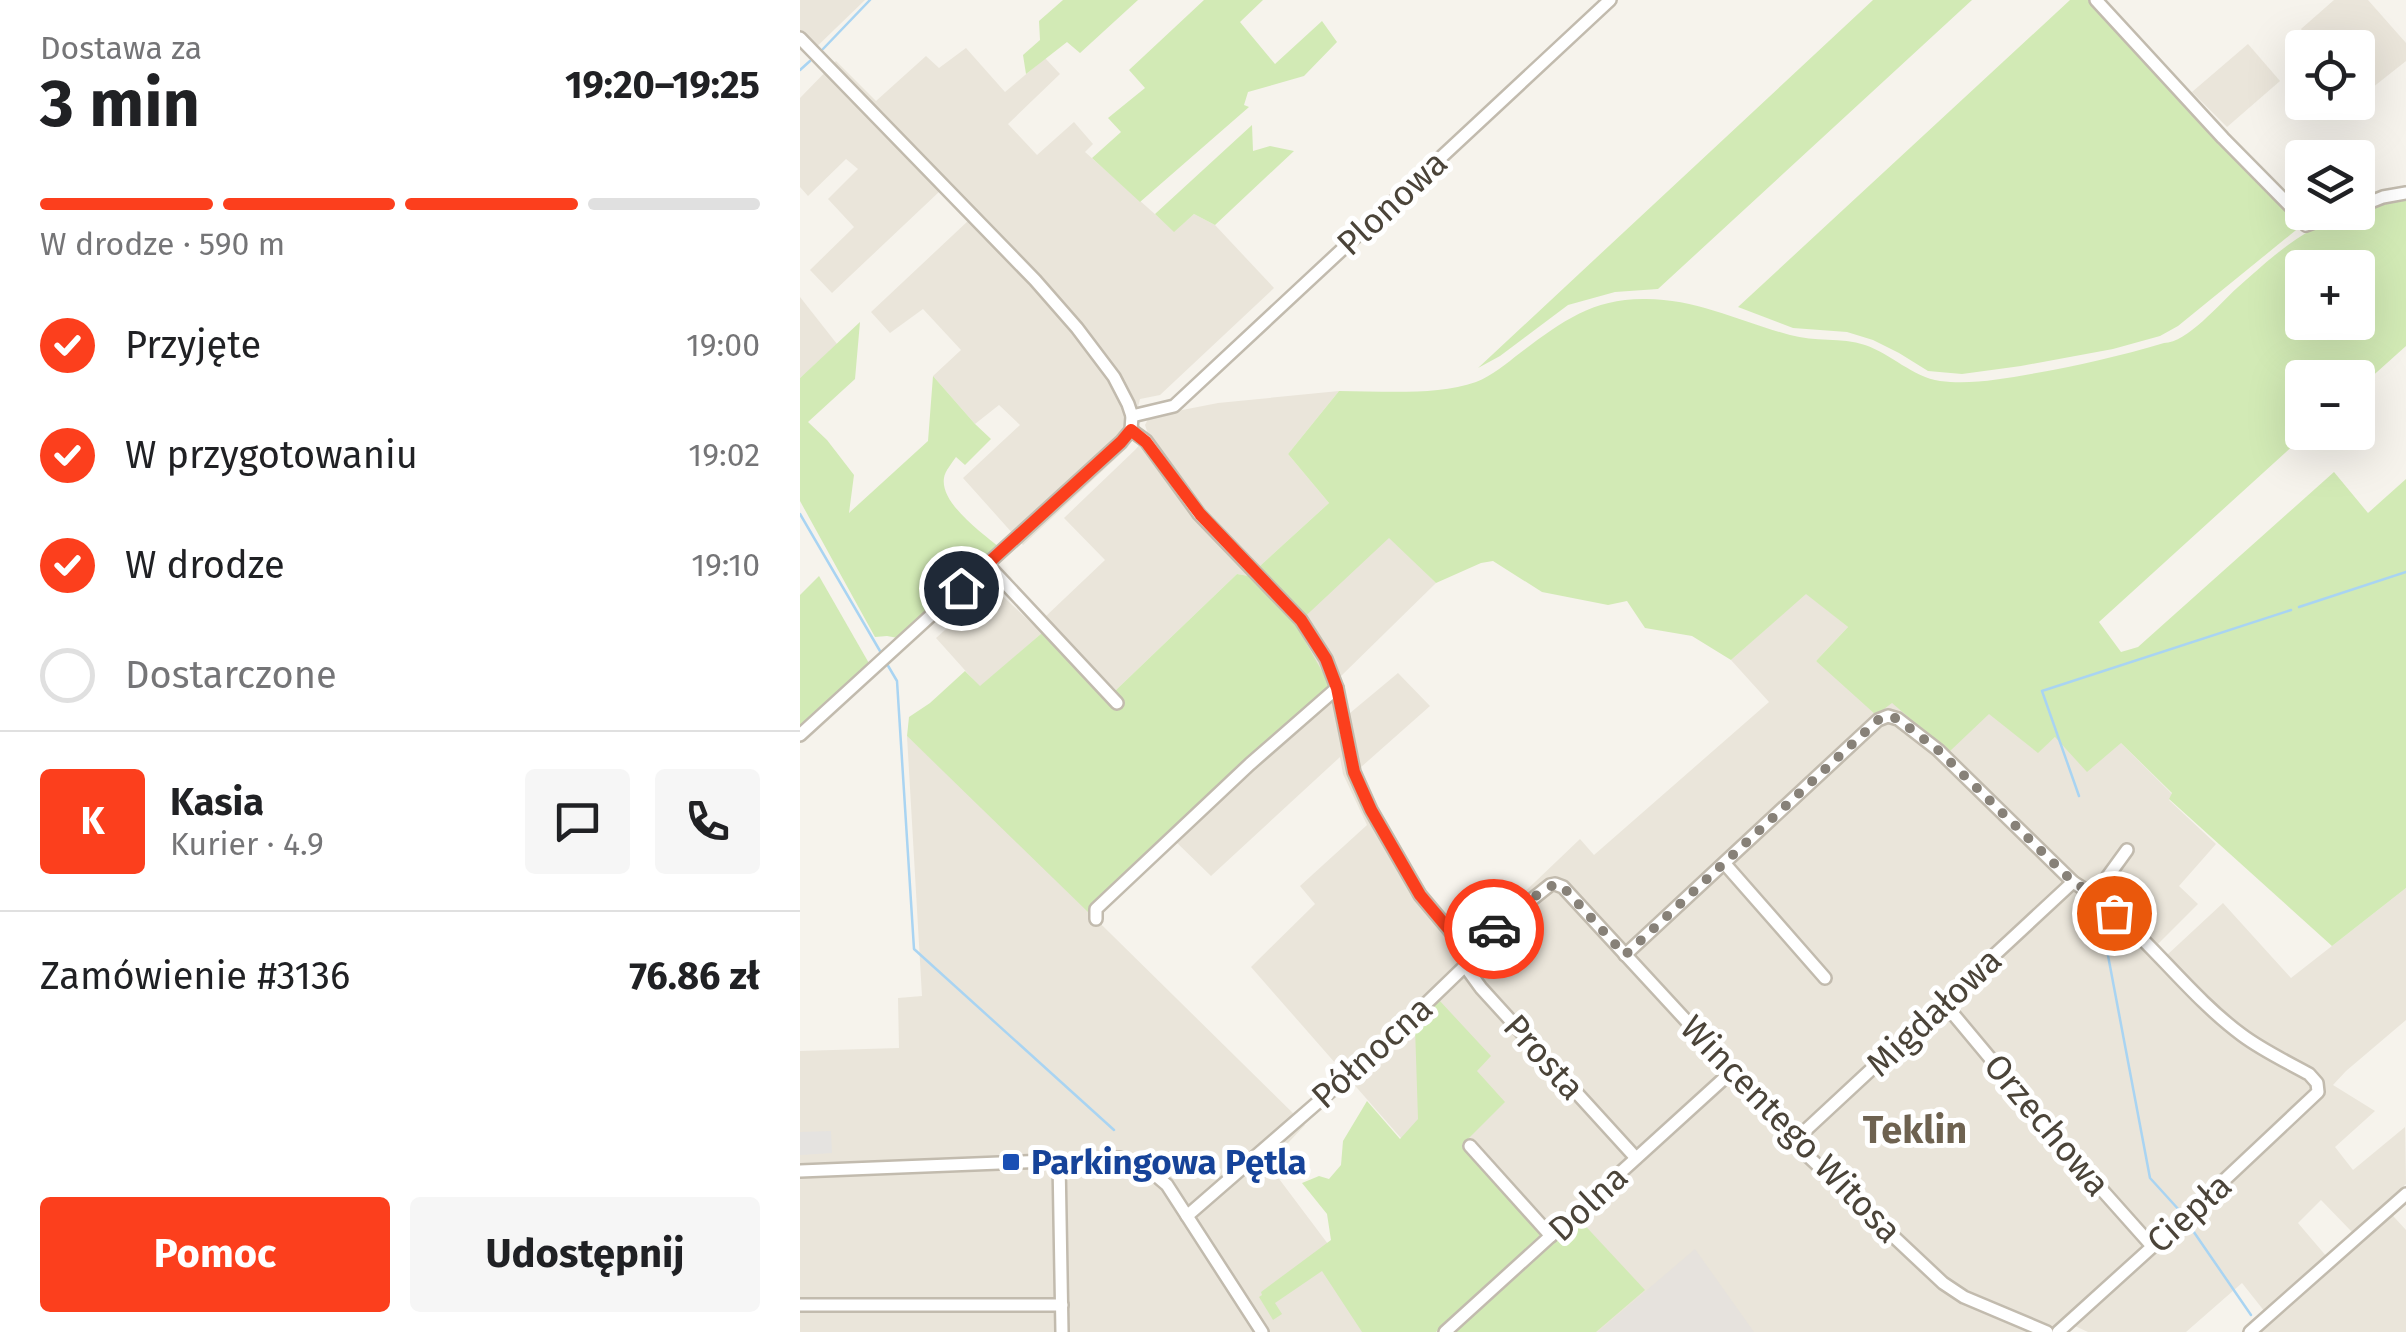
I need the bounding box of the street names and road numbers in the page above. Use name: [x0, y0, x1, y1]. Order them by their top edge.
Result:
street label: Plonowa: [1328, 142, 1456, 264]
street label: Migdałowa: [1858, 939, 2010, 1085]
street label: Północna: [1303, 987, 1441, 1117]
street label: Prosta: [1495, 1006, 1593, 1108]
street label: Wincentego Witosa: [1672, 1007, 1910, 1251]
street label: Orzechowa: [1975, 1045, 2119, 1205]
street label: Dolna: [1540, 1156, 1636, 1250]
street label: Ciepła: [2138, 1164, 2240, 1262]

